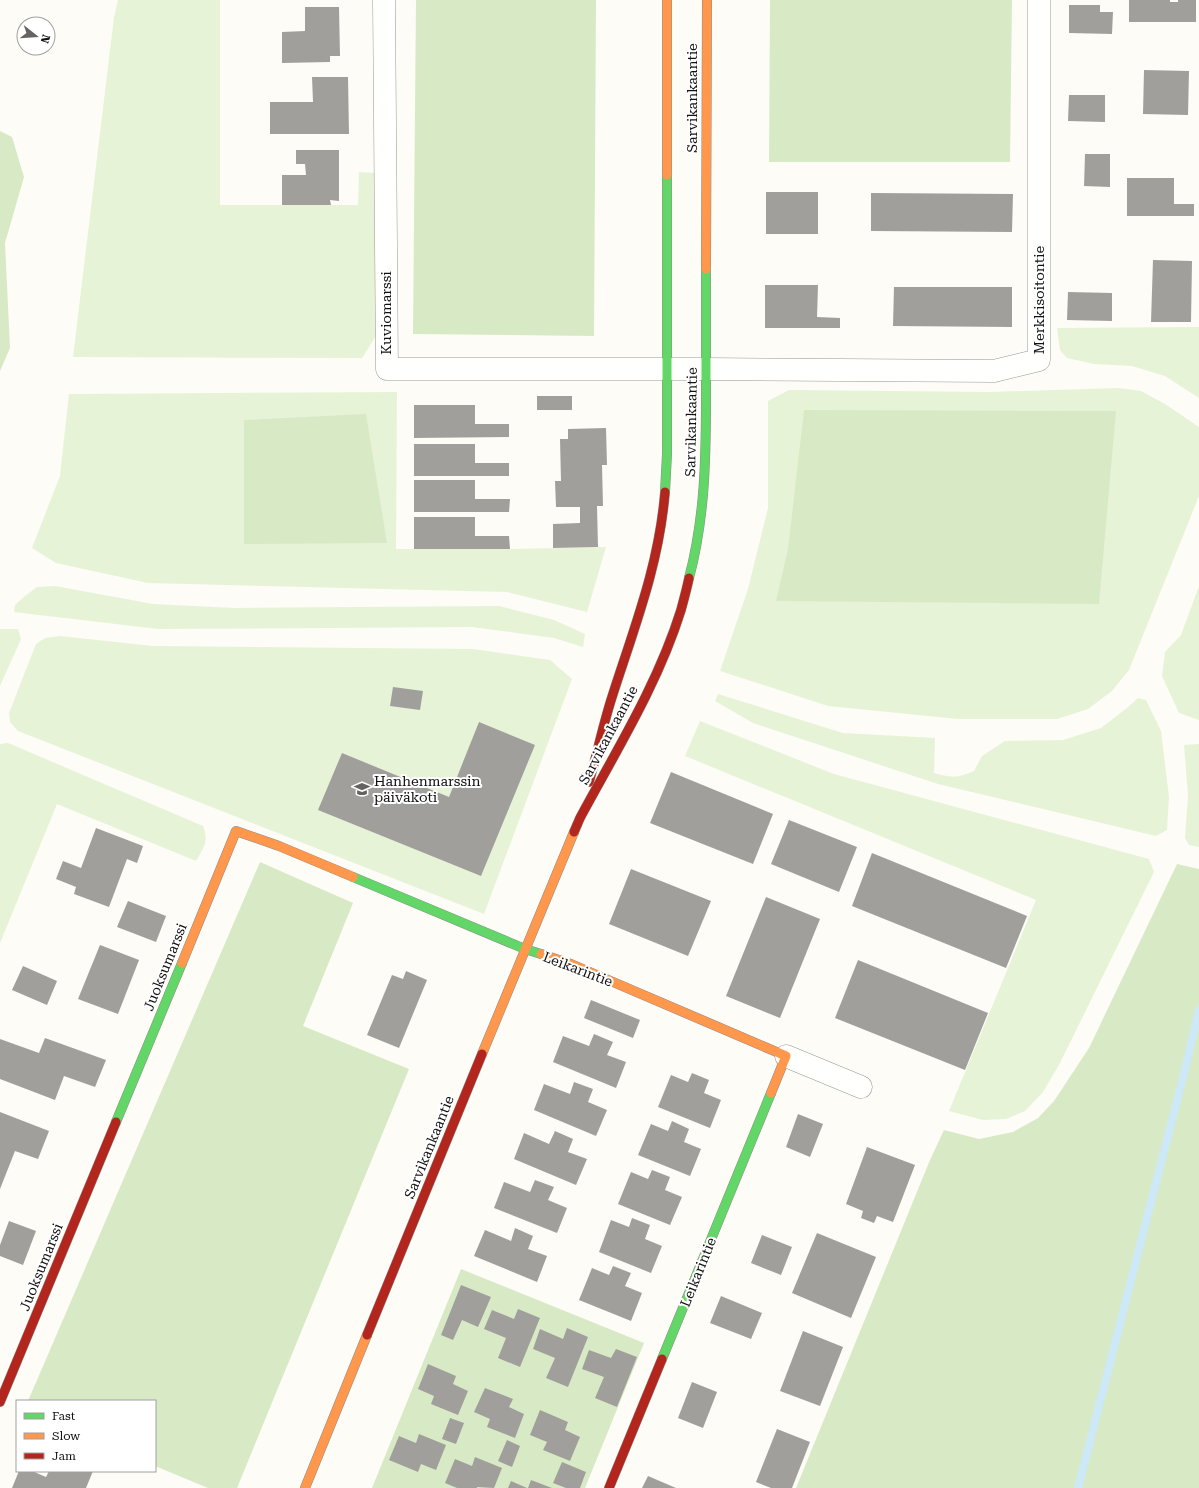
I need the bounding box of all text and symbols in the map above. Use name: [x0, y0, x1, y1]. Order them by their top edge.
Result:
north arrow: [16, 16, 56, 56]
text: N: [37, 33, 53, 45]
street label: Sarvikankaantie: [684, 43, 700, 153]
street label: Merkkisoitontie: [1031, 246, 1047, 354]
street label: Kuviomarssi: [378, 271, 394, 355]
street label: Sarvikankaantie: [682, 367, 700, 477]
street label: Sarvikankaantie: [575, 683, 641, 787]
place label: Hanhenmarssin päiväkoti: [374, 773, 481, 805]
school or university icon: Hanhenmarssin päiväkoti: [353, 780, 371, 798]
street label: Juoksumarssi: [140, 920, 190, 1013]
street label: Leikarintie: [541, 948, 615, 990]
street label: Sarvikankaantie: [401, 1093, 457, 1201]
street label: Juoksumarssi: [16, 1220, 66, 1313]
street label: Leikarintie: [677, 1235, 719, 1309]
legend: [16, 1400, 156, 1472]
text: Fast: [52, 1409, 76, 1423]
text: Slow: [52, 1429, 80, 1443]
text: Jam: [52, 1449, 76, 1463]

